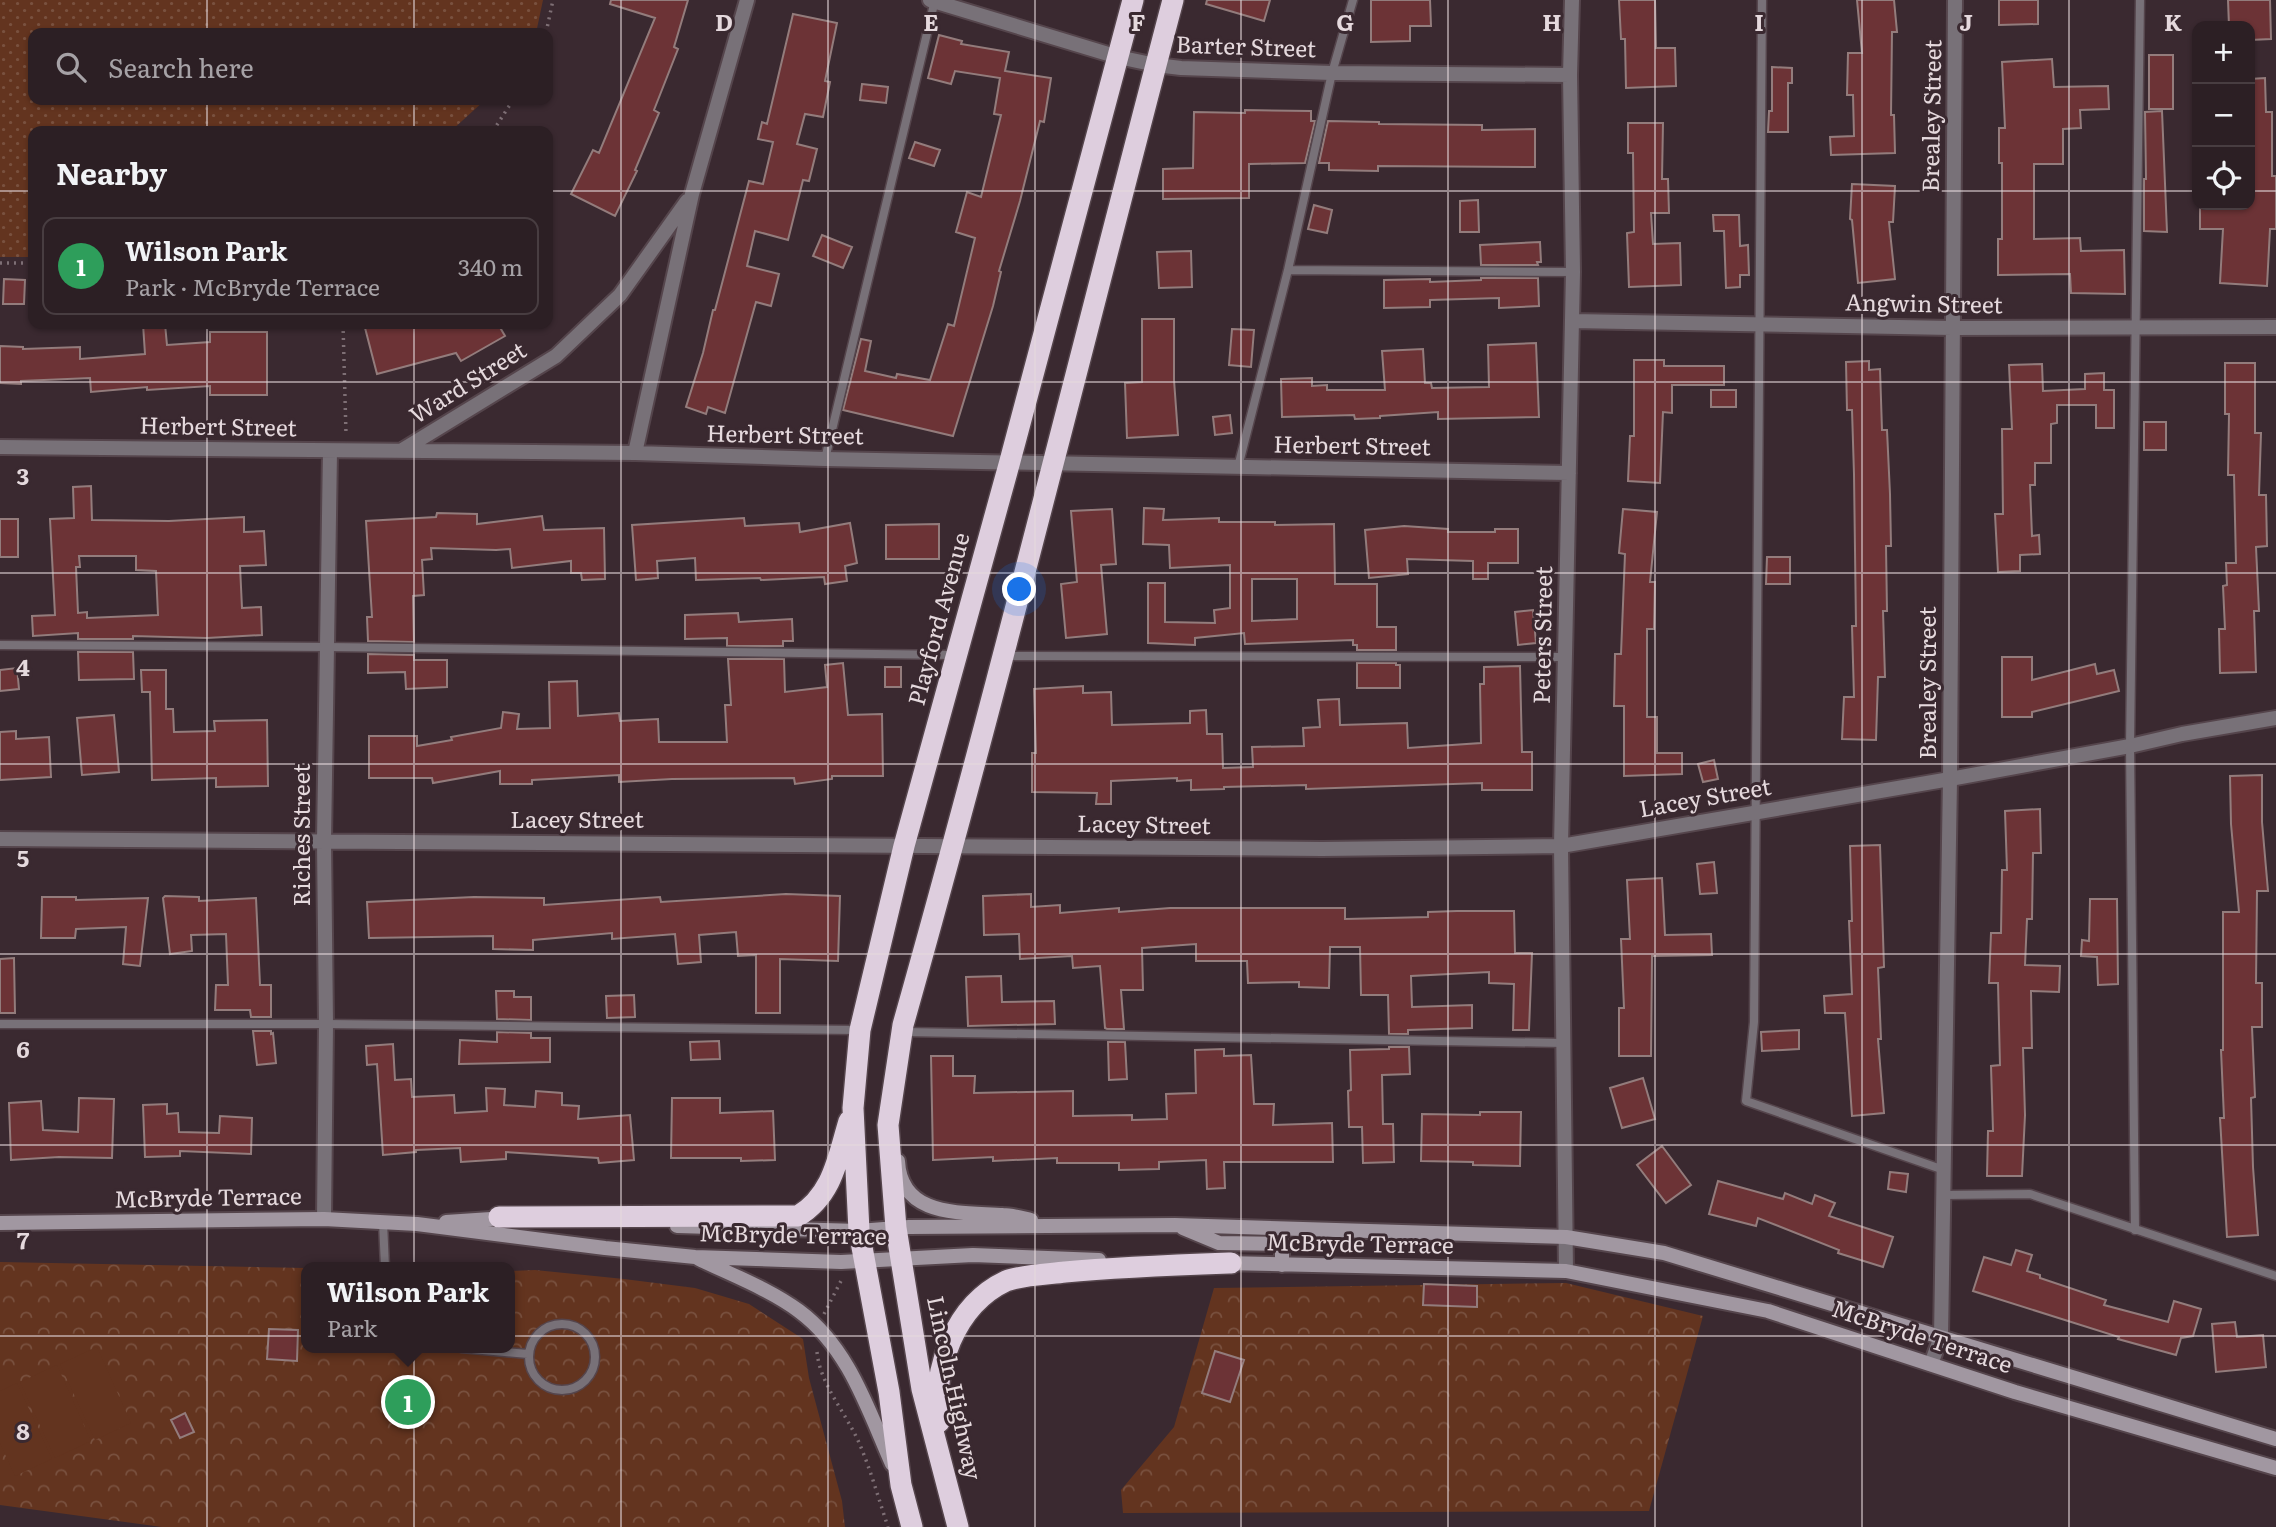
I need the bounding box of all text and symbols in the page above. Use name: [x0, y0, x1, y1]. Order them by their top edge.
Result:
text: D: [715, 4, 733, 38]
text: E: [923, 4, 939, 38]
text: F: [1131, 4, 1146, 38]
text: G: [1336, 4, 1354, 38]
text: H: [1542, 4, 1562, 38]
text: I: [1754, 4, 1764, 38]
text: J: [1959, 4, 1973, 38]
text: K: [2164, 4, 2182, 38]
map controls: [2192, 21, 2255, 210]
button: +: [2192, 21, 2255, 84]
street label: Barter Street: [1175, 26, 1318, 64]
search box: [28, 28, 553, 105]
street label: Brealey Street: [1912, 39, 1948, 193]
text: Search here: [108, 47, 254, 86]
icon: search: [52, 48, 90, 86]
button: −: [2192, 84, 2255, 147]
button: locate: [2192, 147, 2255, 210]
text: Nearby: [56, 150, 167, 194]
text: Wilson Park: [125, 230, 287, 269]
text: 1: [76, 249, 86, 283]
text: 340 m: [458, 249, 523, 283]
text: Park · McBryde Terrace: [125, 269, 380, 303]
street label: Angwin Street: [1845, 284, 2004, 320]
street label: Ward Street: [402, 332, 533, 431]
street label: Herbert Street: [139, 407, 298, 443]
street label: Herbert Street: [706, 415, 865, 451]
street label: Herbert Street: [1273, 426, 1432, 462]
text: 3: [17, 458, 29, 492]
street label: Playford Avenue: [898, 528, 977, 709]
street label: Peters Street: [1523, 565, 1559, 704]
your location: [1002, 572, 1036, 606]
street label: Brealey Street: [1909, 606, 1943, 759]
text: 4: [16, 649, 30, 683]
street label: Riches Street: [283, 763, 317, 907]
street label: Lacey Street: [1636, 768, 1774, 824]
street label: Lacey Street: [510, 801, 644, 835]
street label: Lacey Street: [1077, 805, 1212, 841]
text: 5: [17, 840, 29, 874]
text: 6: [16, 1031, 30, 1065]
street label: McBryde Terrace: [114, 1177, 302, 1215]
street label: McBryde Terrace: [699, 1214, 887, 1252]
text: 7: [17, 1222, 30, 1256]
street label: McBryde Terrace: [1266, 1223, 1454, 1261]
popup: [301, 1262, 515, 1353]
text: Wilson Park: [327, 1271, 489, 1310]
street label: McBryde Terrace: [1828, 1290, 2017, 1380]
street label: Lincoln Highway: [920, 1293, 992, 1483]
text: Park: [327, 1310, 377, 1344]
pin: 1: [385, 1376, 431, 1428]
text: 8: [16, 1413, 30, 1447]

